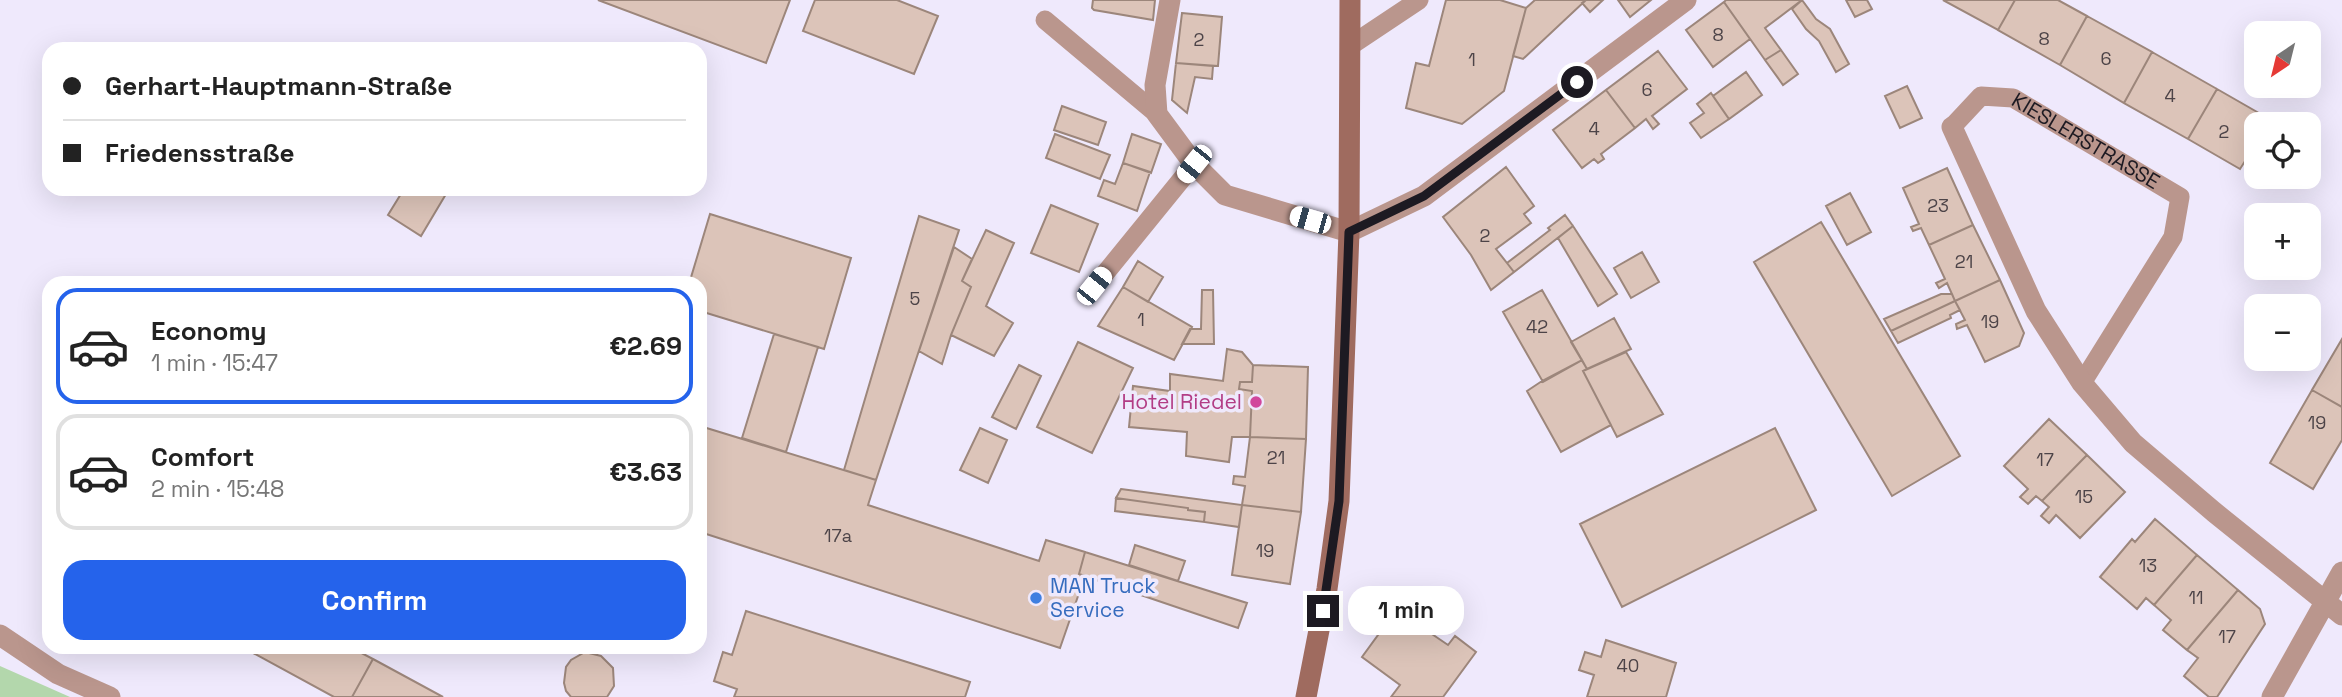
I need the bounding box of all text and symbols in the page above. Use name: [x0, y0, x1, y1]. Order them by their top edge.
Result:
north arrow: [2244, 21, 2320, 98]
map controls: [2244, 21, 2321, 371]
house number: 8: [1712, 23, 1724, 46]
house number: 8: [2038, 27, 2050, 50]
house number: 2: [1194, 28, 1204, 51]
house number: 6: [2100, 47, 2112, 70]
house number: 1: [1468, 48, 1476, 71]
route start: [1561, 66, 1593, 98]
text: Gerhart-Hauptmann-Straße: [105, 69, 452, 103]
house number: 6: [1641, 78, 1653, 101]
house number: 4: [2164, 84, 2176, 107]
street label: KIESLERSTRASSE: [2007, 86, 2165, 195]
button: locate: [2244, 112, 2321, 189]
house number: 4: [1588, 117, 1600, 140]
house number: 2: [2219, 120, 2229, 143]
text: Friedensstraße: [105, 136, 295, 170]
car: [1173, 141, 1216, 187]
house number: 23: [1927, 194, 1949, 217]
button: +: [2244, 203, 2321, 280]
car: [1287, 204, 1334, 236]
house number: 2: [1480, 224, 1490, 247]
house number: 21: [1955, 250, 1973, 273]
car: [1073, 263, 1116, 309]
house number: 5: [910, 287, 920, 310]
button: −: [2244, 294, 2321, 371]
house number: 1: [1137, 308, 1145, 331]
house number: 19: [1981, 310, 1999, 333]
text: Economy: [151, 314, 267, 348]
icon: car: [67, 315, 130, 378]
house number: 42: [1526, 315, 1548, 338]
text: €2.69: [609, 329, 682, 363]
text: 1 min · 15:47: [151, 348, 278, 378]
place label: Hotel Riedel: [1121, 388, 1242, 415]
marker: Hotel Riedel: [1248, 394, 1264, 410]
house number: 19: [2308, 411, 2326, 434]
text: Comfort: [151, 440, 254, 474]
icon: car: [67, 441, 130, 504]
house number: 21: [1267, 446, 1285, 469]
house number: 17: [2036, 448, 2054, 471]
text: €3.63: [609, 455, 682, 489]
text: 2 min · 15:48: [151, 474, 284, 504]
house number: 15: [2075, 485, 2093, 508]
house number: 17a: [824, 524, 852, 547]
house number: 19: [1256, 539, 1274, 562]
house number: 13: [2139, 554, 2157, 577]
button: Confirm: [63, 560, 686, 640]
place label: MAN Truck Service: [1050, 572, 1156, 623]
callout: 1 min: [1348, 586, 1463, 636]
house number: 11: [2188, 586, 2204, 609]
marker: MAN Truck Service: [1028, 590, 1044, 606]
route end: [1307, 595, 1339, 627]
text: 1 min: [1378, 595, 1434, 625]
house number: 17: [2218, 625, 2236, 648]
house number: 40: [1617, 654, 1639, 677]

